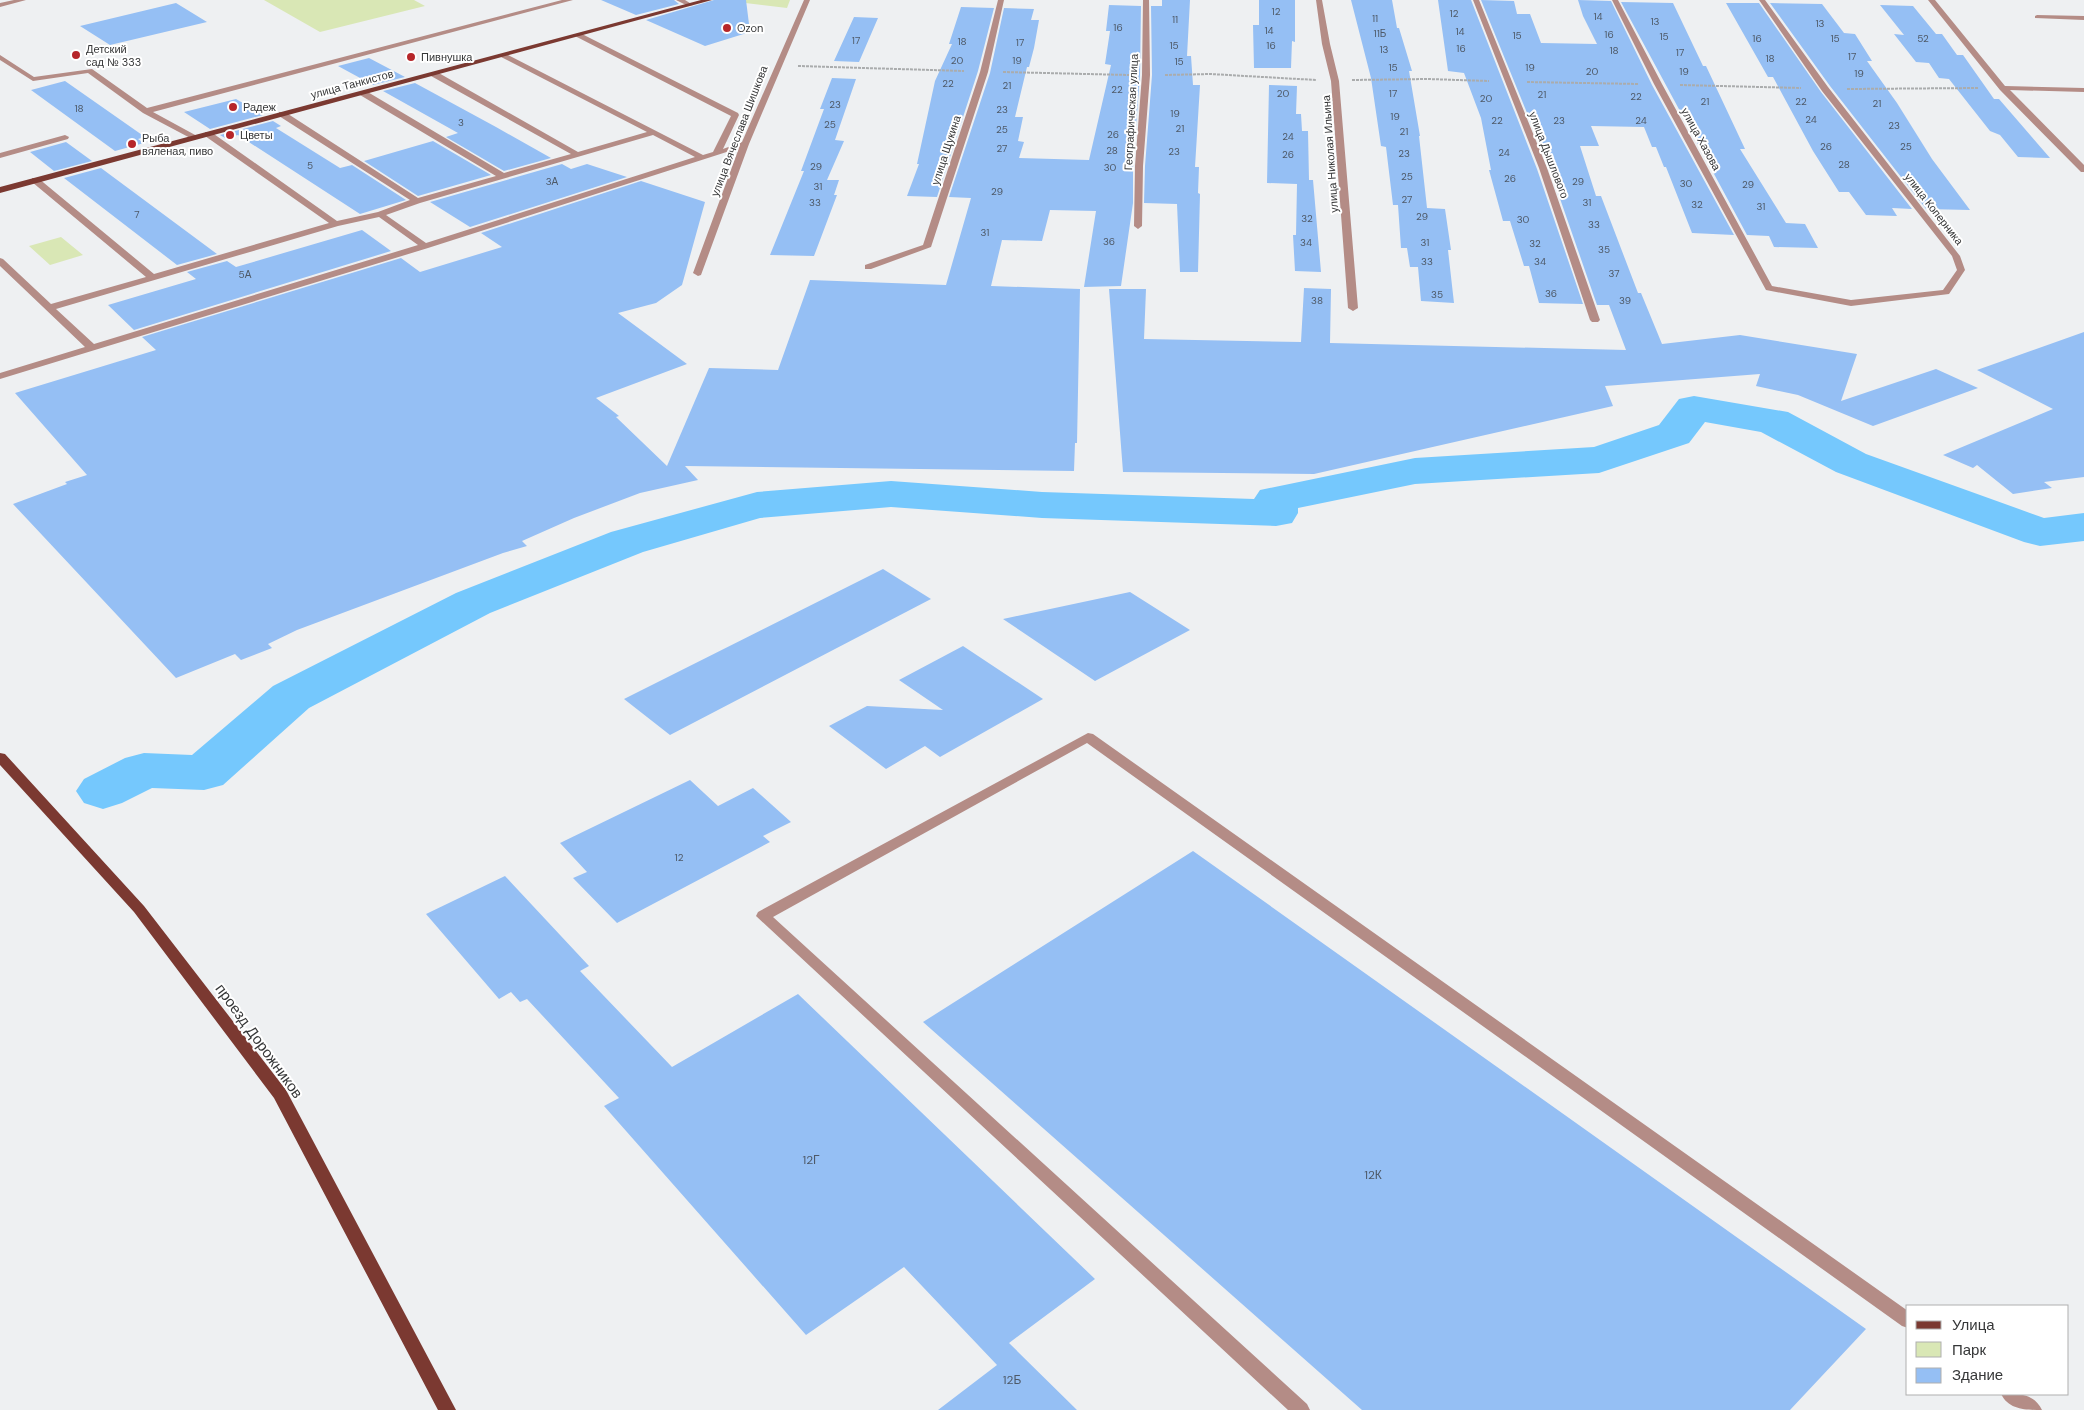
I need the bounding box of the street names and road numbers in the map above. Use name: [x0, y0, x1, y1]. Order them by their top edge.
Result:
street label: Географическая улица: [1121, 53, 1141, 171]
street label: улица Вячеслава Шишкова: [708, 63, 771, 198]
street label: улица Танкистов: [309, 66, 395, 102]
street label: улица Николая Ильина: [1319, 94, 1341, 213]
street label: улица Хазова: [1678, 105, 1724, 174]
street label: улица Дышлового: [1526, 110, 1572, 200]
street label: улица Щукина: [928, 113, 964, 187]
street label: улица Коперника: [1902, 170, 1967, 248]
street label: проезд Дорожников: [211, 980, 307, 1102]

